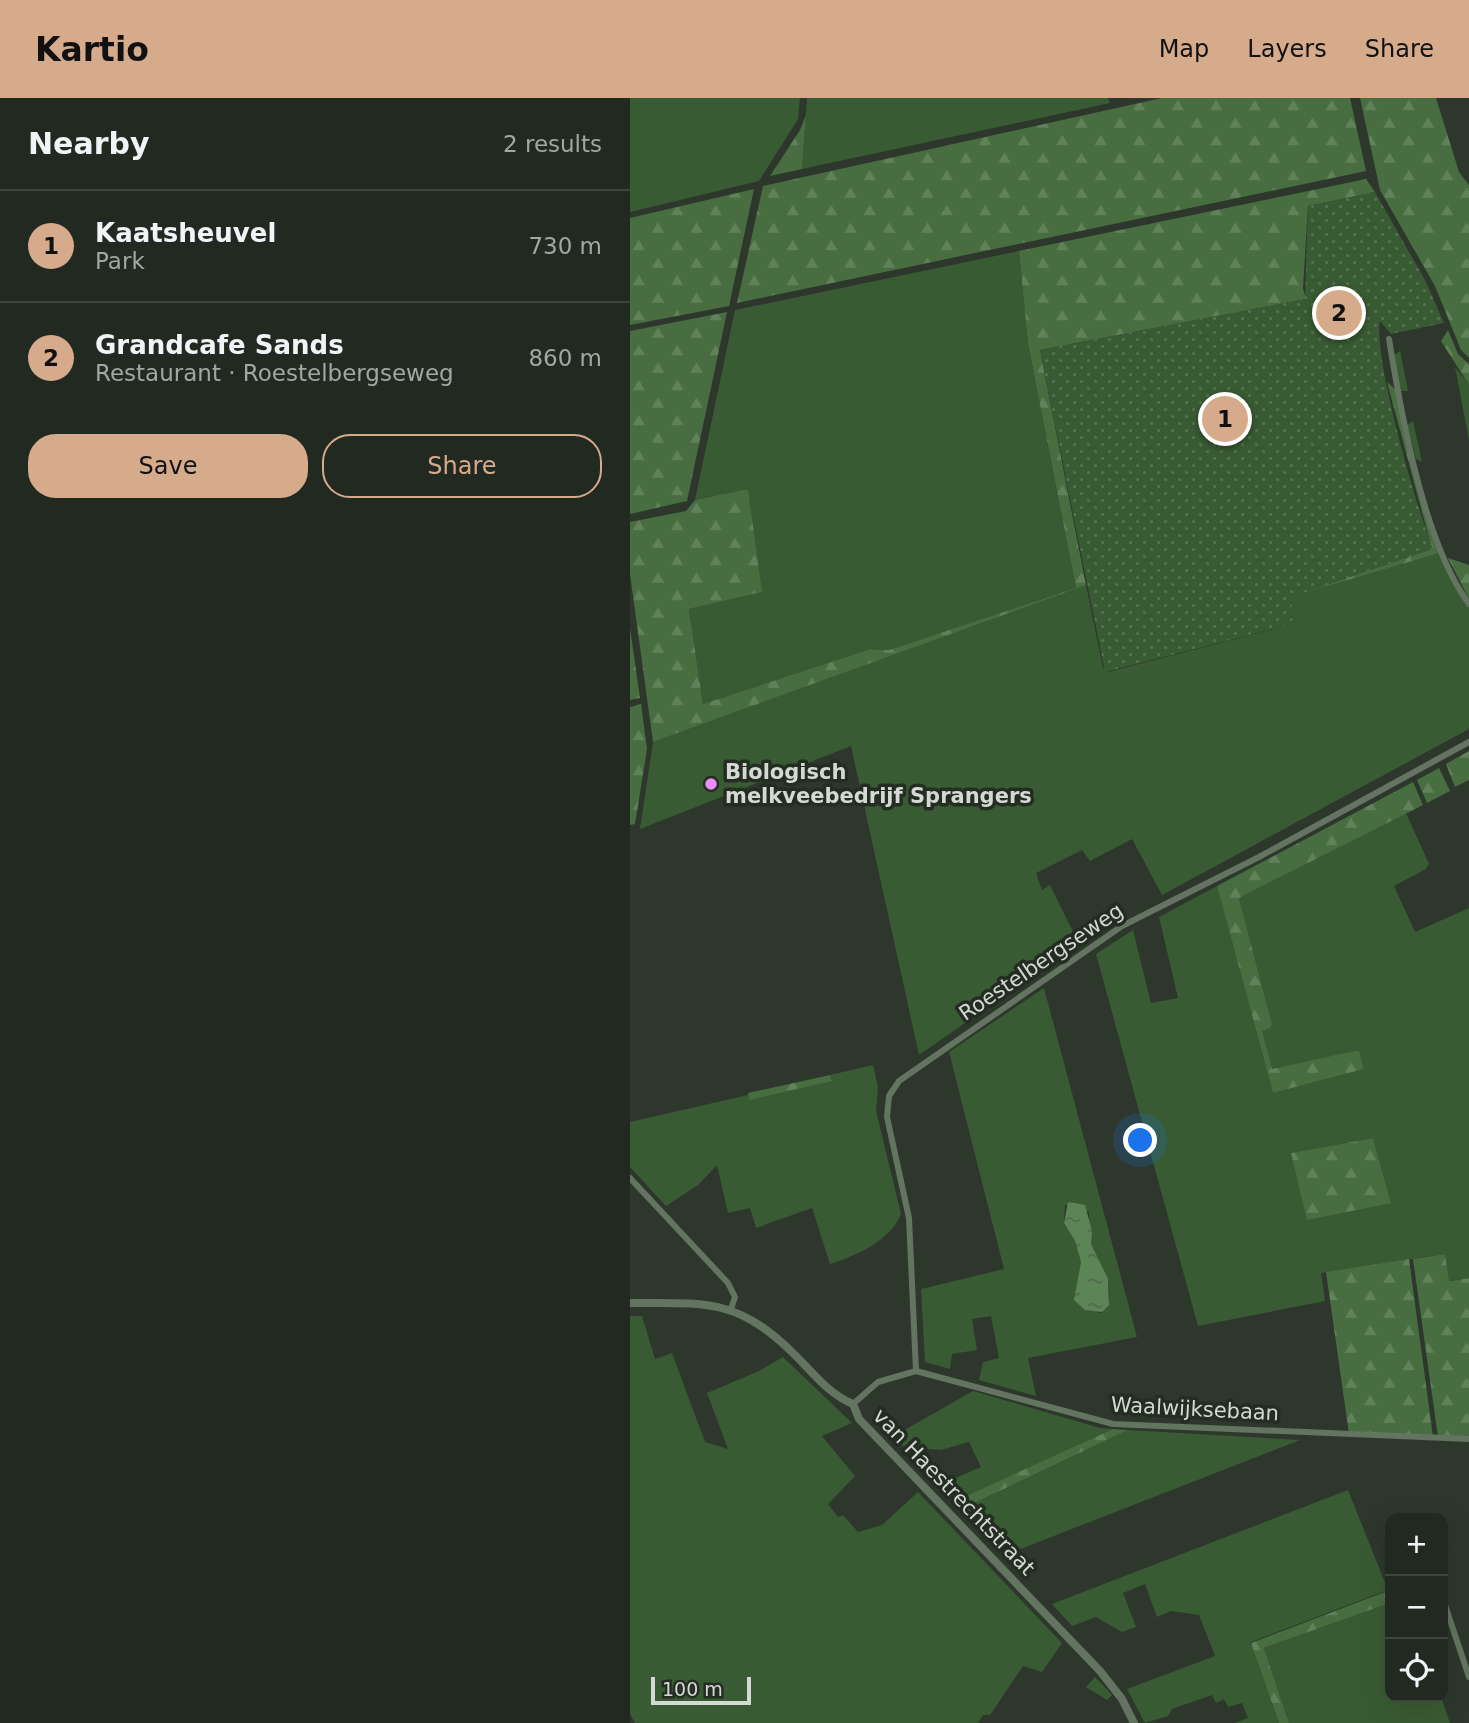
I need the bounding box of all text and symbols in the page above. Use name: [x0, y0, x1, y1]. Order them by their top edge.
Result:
text: Kartio: [35, 30, 149, 69]
text: Map: [1159, 35, 1209, 63]
text: Layers: [1247, 35, 1327, 63]
text: Share: [1365, 35, 1434, 63]
text: Nearby: [28, 126, 150, 161]
text: 2 results: [503, 131, 602, 157]
text: Kaatsheuvel: [95, 218, 276, 248]
text: 1: [43, 233, 59, 259]
text: 730 m: [528, 233, 602, 259]
text: Park: [95, 248, 145, 274]
pin: 2: [1316, 287, 1362, 339]
text: Grandcafe Sands: [95, 330, 344, 360]
text: 2: [43, 345, 59, 371]
text: 860 m: [528, 345, 602, 371]
text: Restaurant · Roestelbergseweg: [95, 360, 454, 386]
pin: 1: [1202, 393, 1248, 445]
button: Save: [28, 434, 308, 498]
button: Share: [322, 434, 602, 498]
place label: Biologisch melkveebedrijf Sprangers: [725, 760, 1032, 808]
marker: Biologisch melkveebedrijf Sprangers: [703, 776, 719, 792]
street label: Roestelbergseweg: [955, 898, 1127, 1026]
your location: [1123, 1123, 1157, 1157]
street label: Waalwijksebaan: [1110, 1393, 1280, 1425]
street label: van Haestrechtstraat: [868, 1404, 1040, 1580]
map controls: [1385, 1513, 1448, 1702]
button: +: [1385, 1513, 1448, 1576]
button: −: [1385, 1576, 1448, 1639]
button: locate: [1385, 1639, 1448, 1702]
scale bar: [651, 1674, 751, 1706]
text: 100 m: [662, 1678, 723, 1700]

